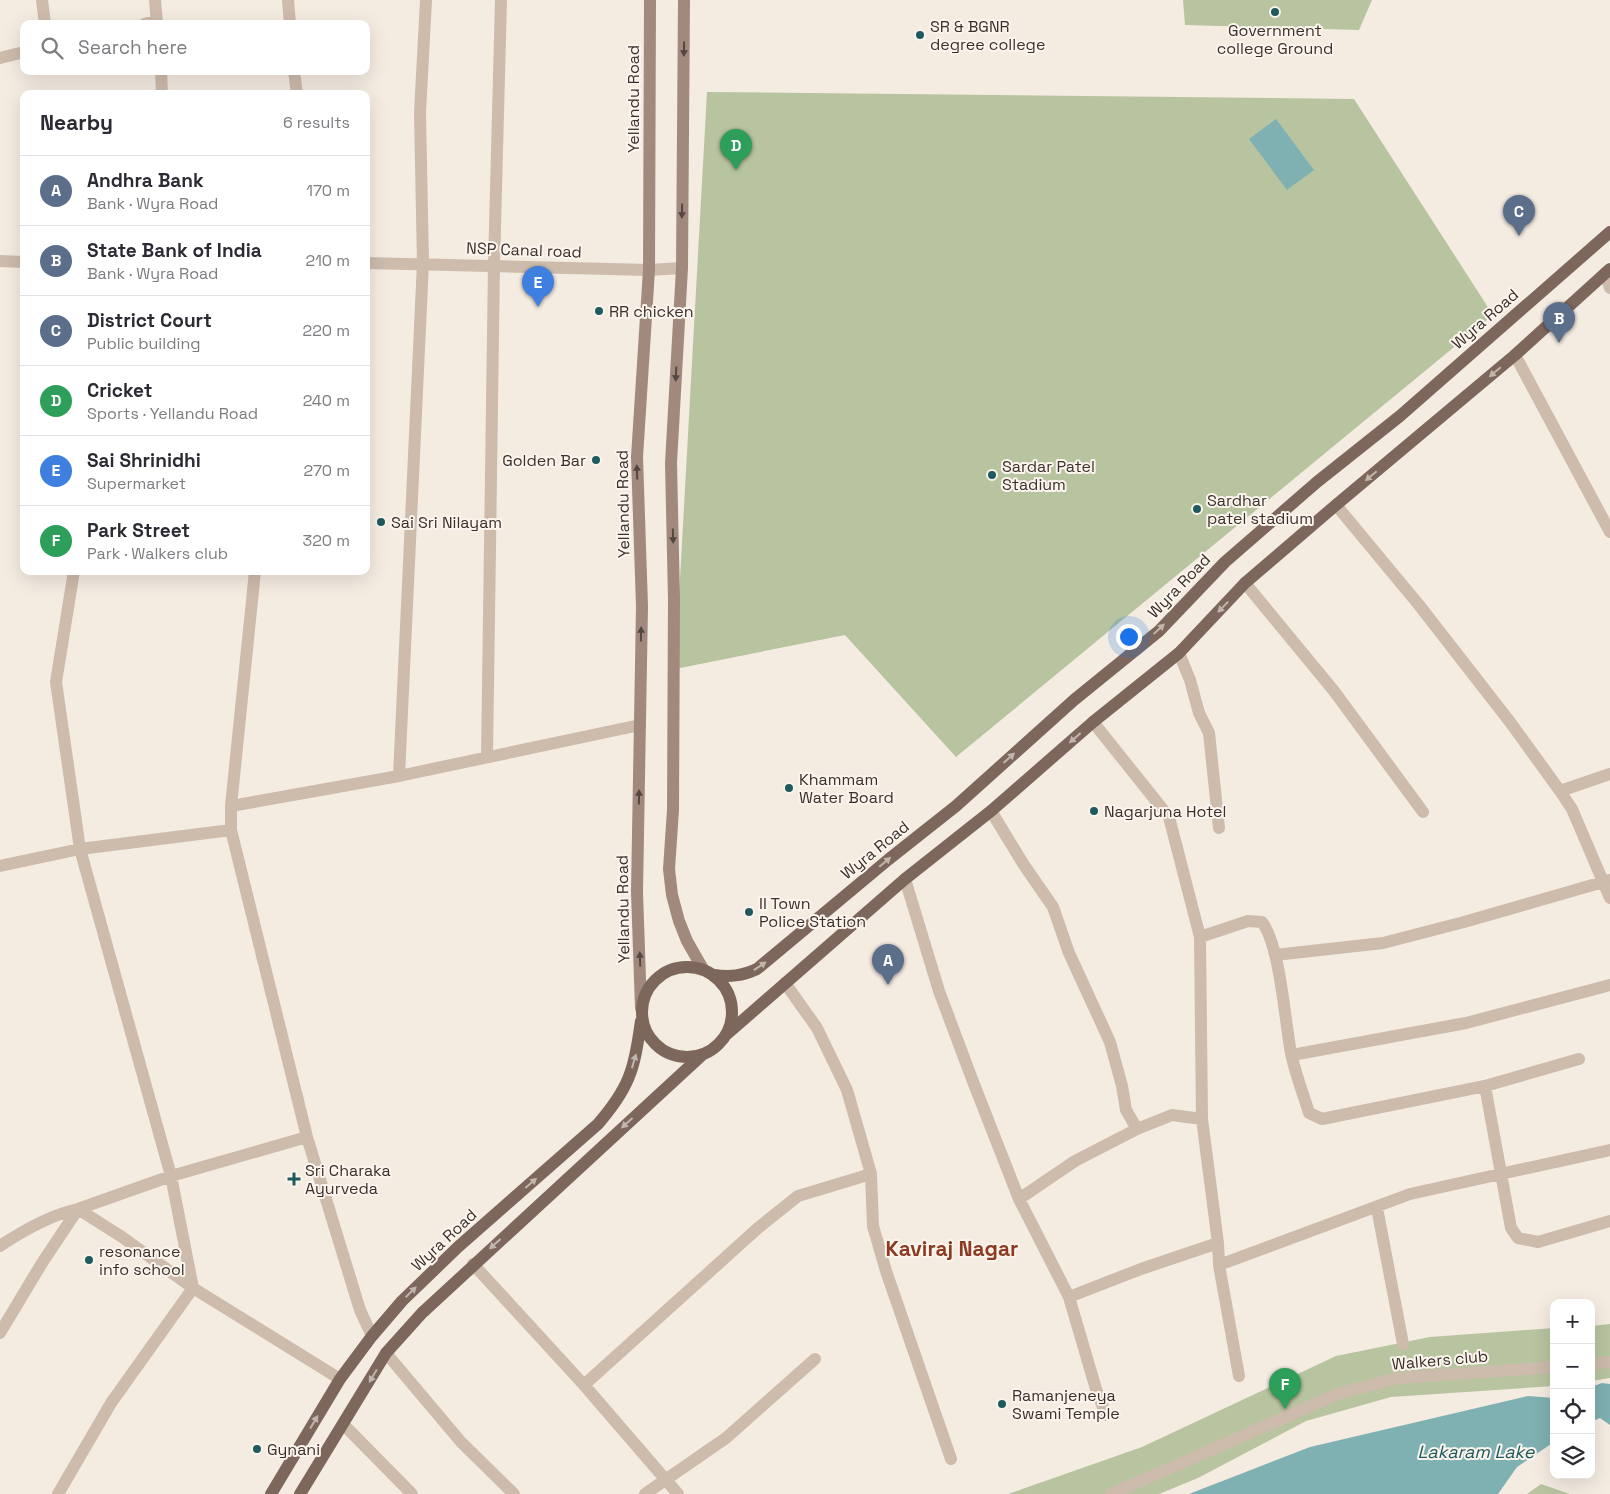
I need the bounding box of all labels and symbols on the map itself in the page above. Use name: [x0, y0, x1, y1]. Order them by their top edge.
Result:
marker: Government college Ground: [1269, 6, 1281, 18]
place label: SR & BGNR degree college: [930, 16, 1045, 55]
place label: Government college Ground: [1217, 20, 1333, 59]
marker: SR & BGNR degree college: [914, 29, 926, 41]
one-way arrow: [680, 41, 688, 57]
street label: Yellandu Road: [623, 45, 644, 153]
pin: D: [720, 129, 752, 170]
pin: C: [1503, 195, 1535, 236]
one-way arrow: [678, 203, 686, 219]
street label: NSP Canal road: [466, 237, 582, 263]
pin: E: [522, 266, 554, 307]
street label: Wyra Road: [1447, 284, 1523, 354]
place label: RR chicken: [609, 301, 694, 322]
pin: B: [1543, 302, 1575, 343]
marker: RR chicken: [593, 305, 605, 317]
one-way arrow: [672, 366, 680, 382]
one-way arrow: [1489, 366, 1502, 377]
place label: Golden Bar: [502, 450, 586, 471]
street label: Yellandu Road: [612, 450, 634, 558]
marker: Golden Bar: [590, 454, 602, 466]
place label: Sardar Patel Stadium: [1002, 456, 1095, 495]
one-way arrow: [633, 463, 641, 479]
marker: Sardar Patel Stadium: [986, 469, 998, 481]
one-way arrow: [1365, 470, 1377, 482]
place label: Sardhar patel stadium: [1207, 490, 1313, 529]
marker: Sardhar patel stadium: [1191, 503, 1203, 515]
place label: Sai Sri Nilayam: [391, 512, 502, 533]
marker: Sai Sri Nilayam: [375, 516, 387, 528]
one-way arrow: [669, 528, 677, 544]
street label: Wyra Road: [1143, 549, 1215, 623]
one-way arrow: [1217, 601, 1229, 613]
one-way arrow: [1153, 623, 1165, 635]
your location: [1116, 624, 1142, 650]
one-way arrow: [637, 626, 645, 642]
one-way arrow: [1070, 732, 1082, 744]
one-way arrow: [1003, 752, 1015, 764]
place label: Khammam Water Board: [799, 769, 894, 808]
marker: Khammam Water Board: [783, 782, 795, 794]
one-way arrow: [635, 788, 643, 804]
place label: Nagarjuna Hotel: [1104, 801, 1227, 822]
marker: Nagarjuna Hotel: [1088, 805, 1100, 817]
street label: Wyra Road: [836, 816, 914, 884]
street label: Yellandu Road: [612, 855, 634, 963]
one-way arrow: [878, 856, 891, 867]
place label: II Town Police Station: [759, 893, 866, 932]
marker: II Town Police Station: [743, 906, 755, 918]
pin: A: [872, 944, 904, 985]
one-way arrow: [636, 951, 644, 967]
one-way arrow: [753, 961, 767, 971]
one-way arrow: [630, 1053, 638, 1068]
one-way arrow: [622, 1117, 634, 1129]
place label: Sri Charaka Ayurveda: [305, 1160, 391, 1199]
marker: Sri Charaka Ayurveda: [287, 1172, 301, 1186]
one-way arrow: [525, 1177, 537, 1189]
street label: Wyra Road: [407, 1204, 481, 1276]
district label: Kaviraj Nagar: [886, 1235, 1018, 1262]
one-way arrow: [489, 1238, 501, 1250]
place label: resonance info school: [99, 1241, 185, 1280]
marker: resonance info school: [83, 1254, 95, 1266]
one-way arrow: [405, 1286, 417, 1298]
street label: Walkers club: [1391, 1345, 1489, 1375]
pin: F: [1269, 1368, 1301, 1409]
one-way arrow: [368, 1369, 377, 1382]
place label: Ramanjeneya Swami Temple: [1012, 1385, 1120, 1424]
marker: Ramanjeneya Swami Temple: [996, 1398, 1008, 1410]
one-way arrow: [310, 1416, 319, 1429]
place label: Gynani: [267, 1439, 320, 1460]
water label: Lakaram Lake: [1418, 1440, 1536, 1463]
marker: Gynani: [251, 1443, 263, 1455]

